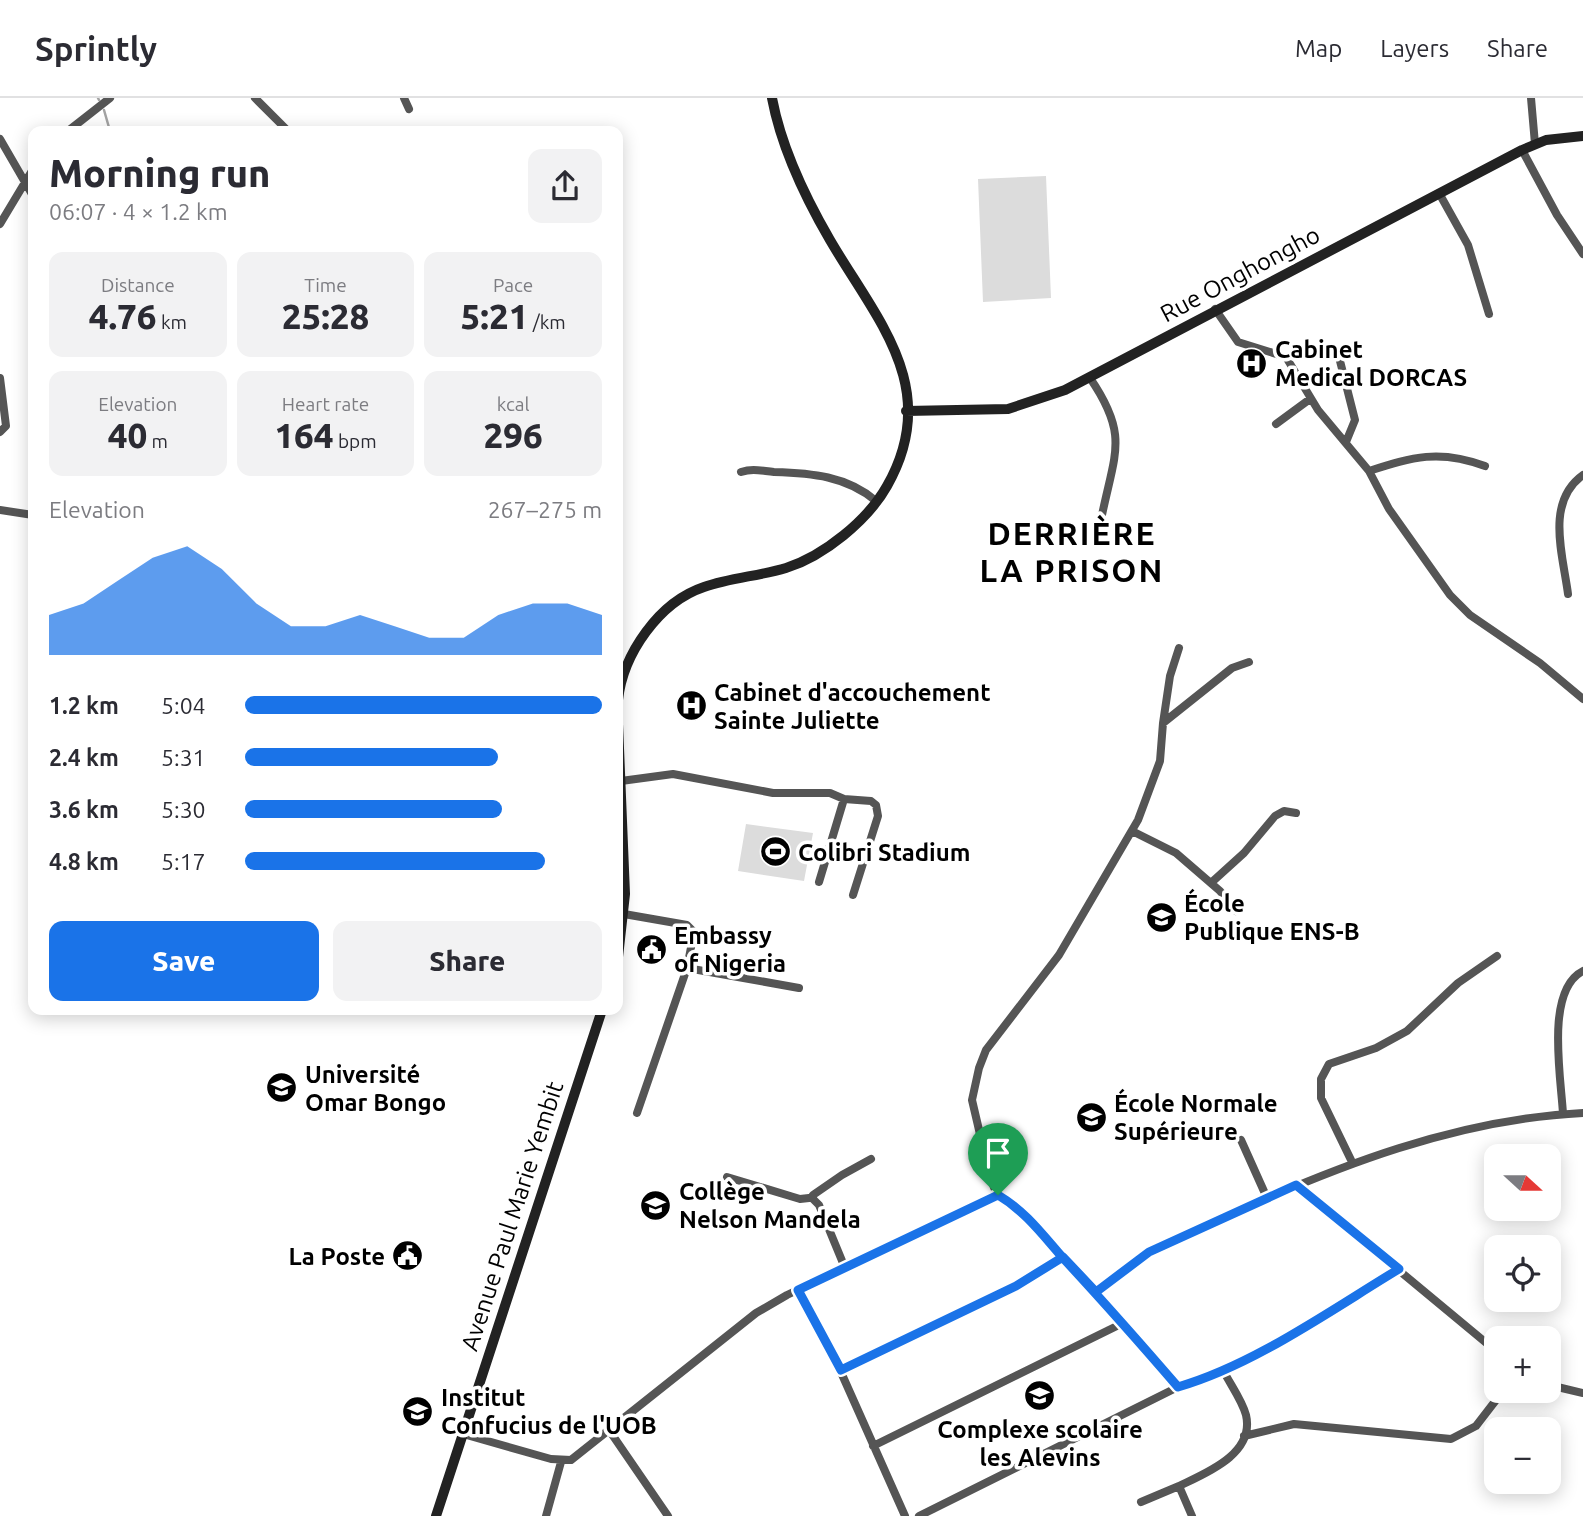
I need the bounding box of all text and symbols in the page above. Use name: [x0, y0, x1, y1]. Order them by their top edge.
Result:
text: Sprintly: [35, 30, 157, 67]
text: Map: [1295, 35, 1342, 62]
text: Layers: [1380, 35, 1449, 62]
text: Share: [1487, 35, 1548, 62]
button: share: [528, 149, 602, 223]
text: Morning run: [49, 152, 270, 194]
text: 06:07 · 4 × 1.2 km: [49, 199, 228, 224]
street label: Rue Onghongho: [1156, 221, 1324, 327]
text: Distance: [101, 274, 175, 296]
text: Time: [304, 274, 347, 296]
text: Pace: [493, 274, 533, 296]
text: 4.76: [89, 296, 157, 336]
text: 25:28: [282, 296, 369, 336]
text: 5:21: [461, 296, 528, 336]
text: km: [157, 311, 187, 333]
text: /km: [528, 311, 566, 333]
place label: Cabinet Medical DORCAS: [1275, 336, 1467, 391]
hospital icon: Cabinet Medical DORCAS: [1235, 346, 1269, 380]
text: Elevation: [98, 393, 177, 415]
text: Heart rate: [282, 393, 369, 415]
text: kcal: [497, 393, 530, 415]
text: 40: [108, 415, 147, 455]
text: 164: [274, 415, 334, 455]
text: 296: [484, 415, 543, 455]
text: m: [147, 430, 168, 452]
text: bpm: [334, 430, 377, 452]
text: Elevation: [49, 497, 145, 522]
text: 267–275 m: [488, 497, 602, 522]
district label: DERRIÈRE LA PRISON: [980, 514, 1164, 588]
place label: Cabinet d'accouchement Sainte Juliette: [714, 679, 990, 734]
hospital icon: Cabinet d'accouchement Sainte Juliette: [674, 689, 708, 723]
text: 1.2 km: [49, 693, 119, 718]
text: 5:04: [161, 693, 206, 718]
text: 2.4 km: [49, 745, 119, 770]
text: 5:31: [161, 745, 206, 770]
text: 3.6 km: [49, 797, 119, 822]
text: 5:30: [161, 797, 206, 822]
sports icon: Colibri Stadium: [758, 835, 792, 869]
place label: Colibri Stadium: [798, 839, 971, 866]
text: 4.8 km: [49, 849, 119, 874]
text: 5:17: [161, 849, 206, 874]
place label: École Publique ENS-B: [1184, 888, 1360, 945]
school or university icon: École Publique ENS-B: [1144, 900, 1178, 934]
button: Save: [49, 921, 319, 1001]
button: Share: [333, 921, 602, 1001]
place label: Embassy of Nigeria: [674, 922, 786, 977]
public building icon: Embassy of Nigeria: [634, 932, 668, 966]
place label: Université Omar Bongo: [305, 1061, 446, 1116]
school or university icon: Université Omar Bongo: [265, 1071, 299, 1105]
street label: Avenue Paul Marie Yembit: [456, 1078, 568, 1354]
place label: École Normale Supérieure: [1114, 1088, 1278, 1145]
school or university icon: École Normale Supérieure: [1074, 1100, 1108, 1134]
pin: [968, 1123, 1028, 1195]
icon: arrive: [979, 1134, 1017, 1172]
north arrow: [1484, 1144, 1561, 1222]
map controls: [1484, 1144, 1561, 1494]
place label: Collège Nelson Mandela: [679, 1178, 861, 1233]
school or university icon: Collège Nelson Mandela: [639, 1188, 673, 1222]
button: locate: [1484, 1235, 1561, 1312]
public building icon: La Poste: [391, 1239, 425, 1273]
place label: La Poste: [288, 1243, 385, 1270]
button: +: [1484, 1326, 1561, 1403]
school or university icon: Complexe scolaire les Alevins: [1023, 1378, 1057, 1412]
place label: Institut Confucius de l'UOB: [441, 1384, 657, 1439]
school or university icon: Institut Confucius de l'UOB: [401, 1394, 435, 1428]
place label: Complexe scolaire les Alevins: [937, 1416, 1143, 1471]
button: −: [1484, 1417, 1561, 1494]

